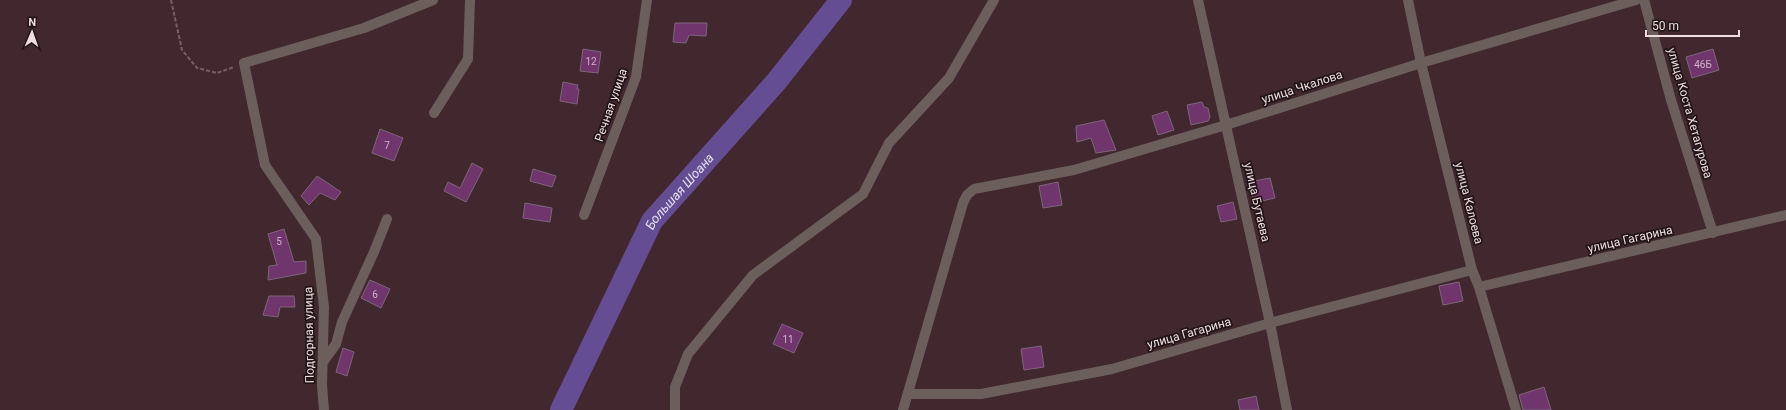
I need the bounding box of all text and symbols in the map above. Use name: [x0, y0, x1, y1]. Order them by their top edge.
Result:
north arrow: [12, 12, 52, 52]
scale bar: [1646, 12, 1739, 38]
text: N: [28, 16, 37, 29]
text: 50 m: [1652, 19, 1679, 33]
street label: улица Коста Хетагурова: [1665, 46, 1715, 180]
house number: 12: [585, 56, 597, 67]
house number: 46Б: [1694, 59, 1712, 70]
street label: Речная улица: [592, 67, 630, 143]
street label: улица Чкалова: [1260, 67, 1344, 107]
house number: 7: [384, 140, 390, 151]
water label: Большая Шоана: [642, 150, 717, 232]
street label: улица Бутаева: [1241, 161, 1273, 243]
street label: улица Калоева: [1452, 161, 1486, 245]
street label: улица Гагарина: [1586, 222, 1674, 256]
house number: 5: [276, 236, 282, 247]
street label: Подгорная улица: [301, 287, 317, 383]
house number: 6: [372, 289, 378, 300]
street label: улица Гагарина: [1145, 314, 1233, 352]
house number: 11: [782, 334, 794, 345]

